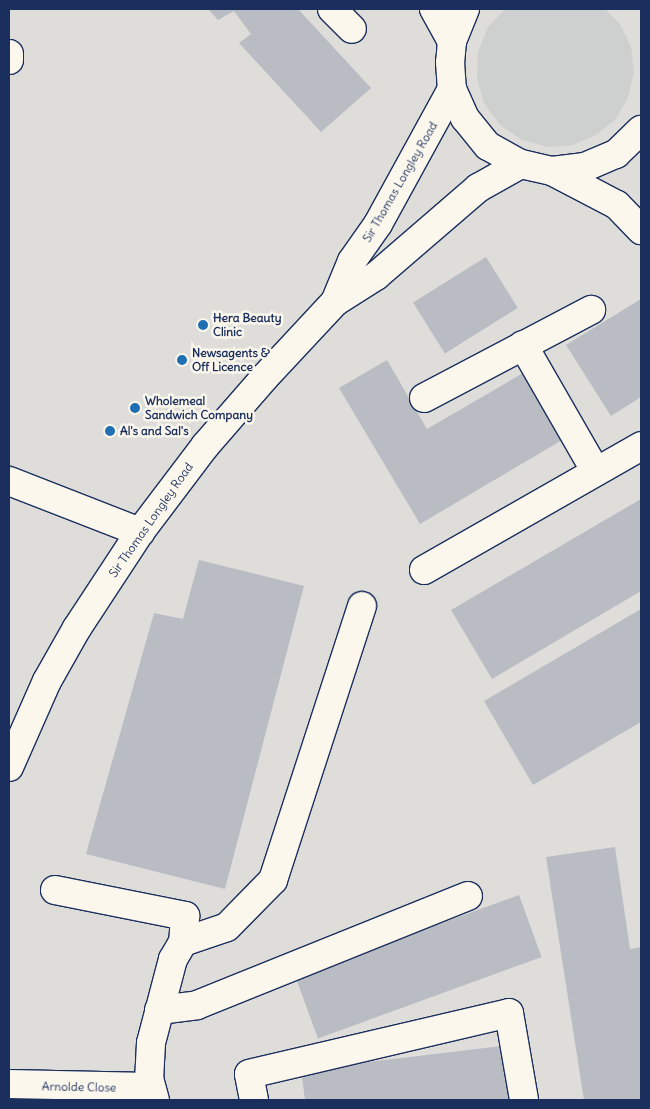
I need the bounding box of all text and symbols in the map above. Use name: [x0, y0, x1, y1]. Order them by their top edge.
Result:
street label: Sir Thomas Longley Road: [360, 119, 440, 245]
place label: Hera Beauty Clinic: [213, 311, 281, 339]
marker: Hera Beauty Clinic: [197, 319, 209, 331]
place label: Newsagents & Off Licence: [192, 346, 270, 374]
marker: Newsagents & Off Licence: [176, 354, 188, 366]
place label: Wholemeal Sandwich Company: [145, 394, 253, 422]
marker: Wholemeal Sandwich Company: [129, 402, 141, 414]
place label: Al's and Sal's: [120, 424, 189, 438]
marker: Al's and Sal's: [104, 425, 116, 437]
street label: Sir Thomas Longley Road: [106, 460, 196, 580]
street label: Arnolde Close: [42, 1079, 116, 1095]

